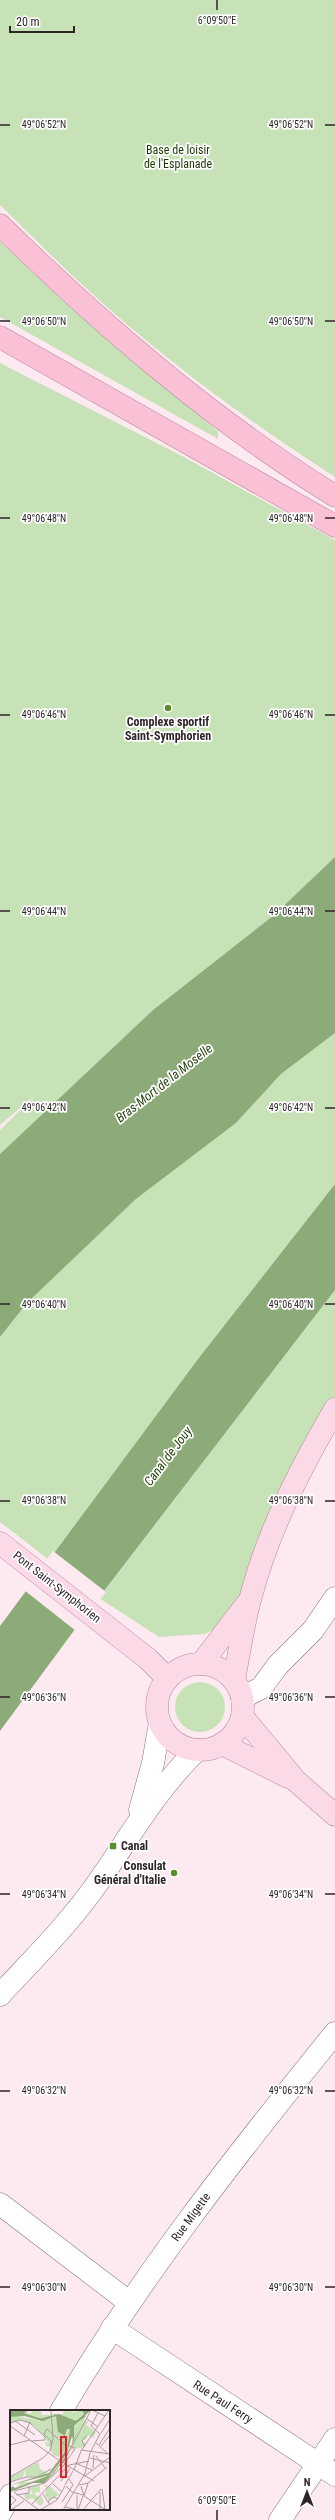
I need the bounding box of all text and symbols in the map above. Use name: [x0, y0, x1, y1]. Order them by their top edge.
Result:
scale bar: [10, 8, 74, 34]
text: 20 m: [16, 15, 40, 29]
text: 6°09'50"E: [198, 15, 236, 26]
text: 49°06'52"N: [22, 119, 66, 130]
text: 49°06'52"N: [269, 119, 313, 130]
park label: Base de loisir de l'Esplanade: [144, 143, 212, 171]
text: 49°06'50"N: [22, 316, 66, 327]
text: 49°06'50"N: [269, 316, 313, 327]
text: 49°06'48"N: [22, 513, 66, 524]
text: 49°06'48"N: [269, 513, 313, 524]
marker: Complexe sportif Saint-Symphorien: [163, 703, 173, 713]
text: 49°06'46"N: [22, 709, 66, 720]
text: 49°06'46"N: [269, 709, 313, 720]
place label: Complexe sportif Saint-Symphorien: [125, 715, 211, 743]
text: 49°06'44"N: [22, 906, 66, 917]
text: 49°06'44"N: [269, 906, 313, 917]
water label: Bras-Mort de la Moselle: [113, 1041, 215, 1125]
text: 49°06'42"N: [22, 1102, 66, 1113]
text: 49°06'42"N: [269, 1102, 313, 1113]
text: 49°06'40"N: [22, 1299, 66, 1310]
text: 49°06'40"N: [269, 1299, 313, 1310]
water label: Canal de Jouy: [141, 1423, 196, 1489]
text: 49°06'38"N: [22, 1495, 66, 1506]
text: 49°06'38"N: [269, 1495, 313, 1506]
street label: Pont Saint-Symphorien: [10, 1548, 104, 1626]
text: 49°06'36"N: [22, 1692, 66, 1703]
text: 49°06'36"N: [269, 1692, 313, 1703]
place label: Canal: [121, 1839, 148, 1853]
marker: Canal: [108, 1841, 118, 1851]
place label: Consulat Général d'Italie: [94, 1859, 166, 1887]
marker: Consulat Général d'Italie: [169, 1868, 179, 1878]
text: 49°06'34"N: [22, 1889, 66, 1900]
text: 49°06'34"N: [269, 1889, 313, 1900]
text: 49°06'32"N: [22, 2085, 66, 2096]
text: 49°06'32"N: [269, 2085, 313, 2096]
street label: Rue Migette: [169, 2190, 214, 2244]
text: 49°06'30"N: [22, 2282, 66, 2293]
text: 49°06'30"N: [269, 2282, 313, 2293]
street label: Rue Paul Ferry: [191, 2378, 255, 2426]
inset map: [10, 2410, 110, 2510]
north arrow: [287, 2472, 327, 2512]
text: N: [304, 2476, 311, 2489]
text: 6°09'50"E: [198, 2495, 236, 2506]

